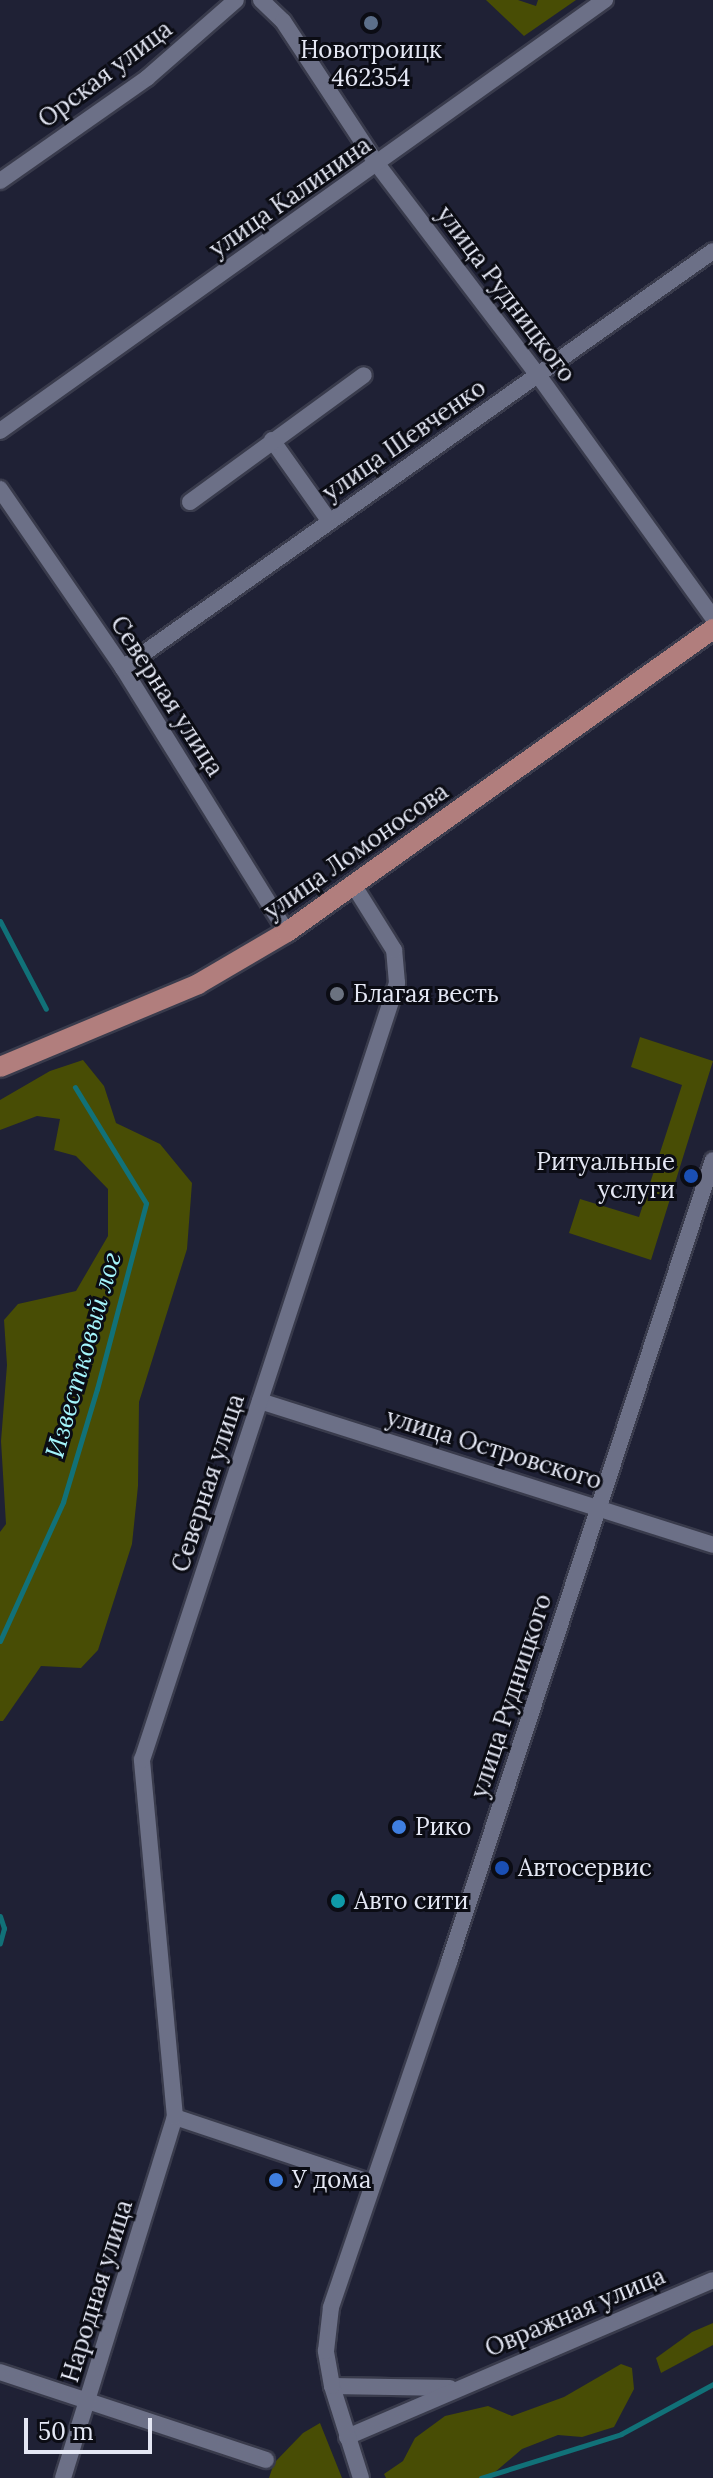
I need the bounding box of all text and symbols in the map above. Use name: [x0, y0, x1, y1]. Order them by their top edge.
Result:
street label: Орская улица: [33, 14, 177, 134]
marker: Новотроицк 462354: [362, 14, 380, 32]
place label: Новотроицк 462354: [300, 36, 442, 92]
street label: улица Калинина: [204, 131, 376, 263]
street label: улица Рудницкого: [430, 200, 582, 388]
street label: улица Шевченко: [317, 373, 491, 507]
street label: Северная улица: [104, 610, 230, 782]
street label: улица Ломоносова: [258, 777, 454, 925]
place label: Благая весть: [353, 980, 499, 1008]
marker: Благая весть: [328, 985, 346, 1003]
place label: Ритуальные услуги: [536, 1148, 675, 1204]
marker: Ритуальные услуги: [682, 1167, 700, 1185]
water label: Известковый лог: [39, 1248, 127, 1462]
street label: Северная улица: [166, 1390, 250, 1576]
street label: улица Островского: [383, 1403, 605, 1495]
street label: улица Рудницкого: [464, 1590, 558, 1802]
place label: Рико: [415, 1813, 471, 1841]
marker: Рико: [390, 1818, 408, 1836]
place label: Автосервис: [518, 1854, 652, 1882]
marker: Автосервис: [493, 1859, 511, 1877]
place label: Авто сити: [354, 1887, 469, 1915]
marker: Авто сити: [329, 1892, 347, 1910]
place label: У дома: [292, 2166, 371, 2194]
marker: У дома: [267, 2171, 285, 2189]
street label: Народная улица: [56, 2196, 138, 2386]
street label: Овражная улица: [481, 2261, 669, 2363]
scale bar: [28, 2402, 156, 2452]
text: 50 m: [38, 2416, 94, 2447]

